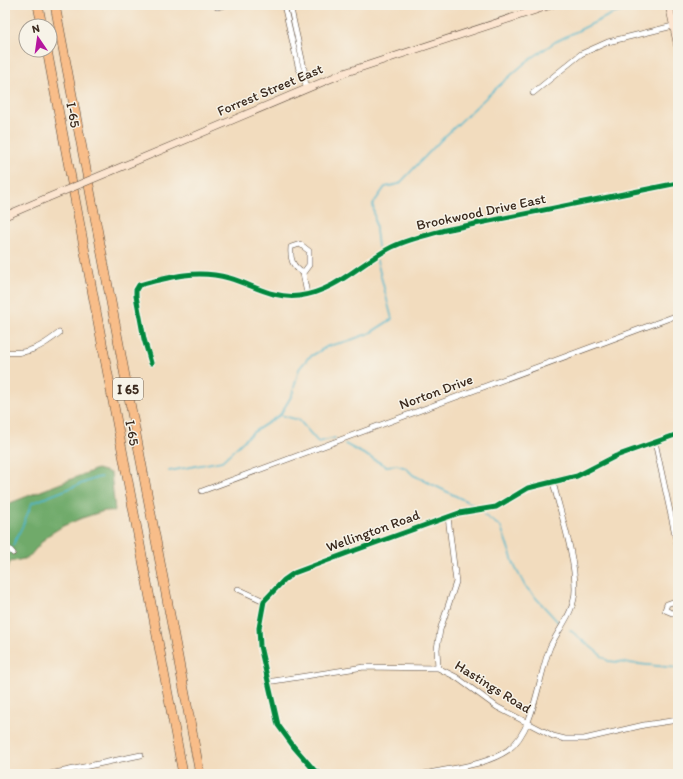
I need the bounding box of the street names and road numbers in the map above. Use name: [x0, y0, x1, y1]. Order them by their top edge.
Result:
street label: Forrest Street East: [215, 60, 325, 120]
street label: I-65: [62, 101, 84, 129]
street label: Brookwood Drive East: [415, 190, 547, 234]
street label: Norton Drive: [397, 371, 475, 413]
road number: I 65: [113, 378, 143, 400]
street label: I-65: [121, 419, 143, 447]
street label: Wellington Road: [324, 506, 422, 556]
street label: Hastings Road: [452, 657, 535, 717]

